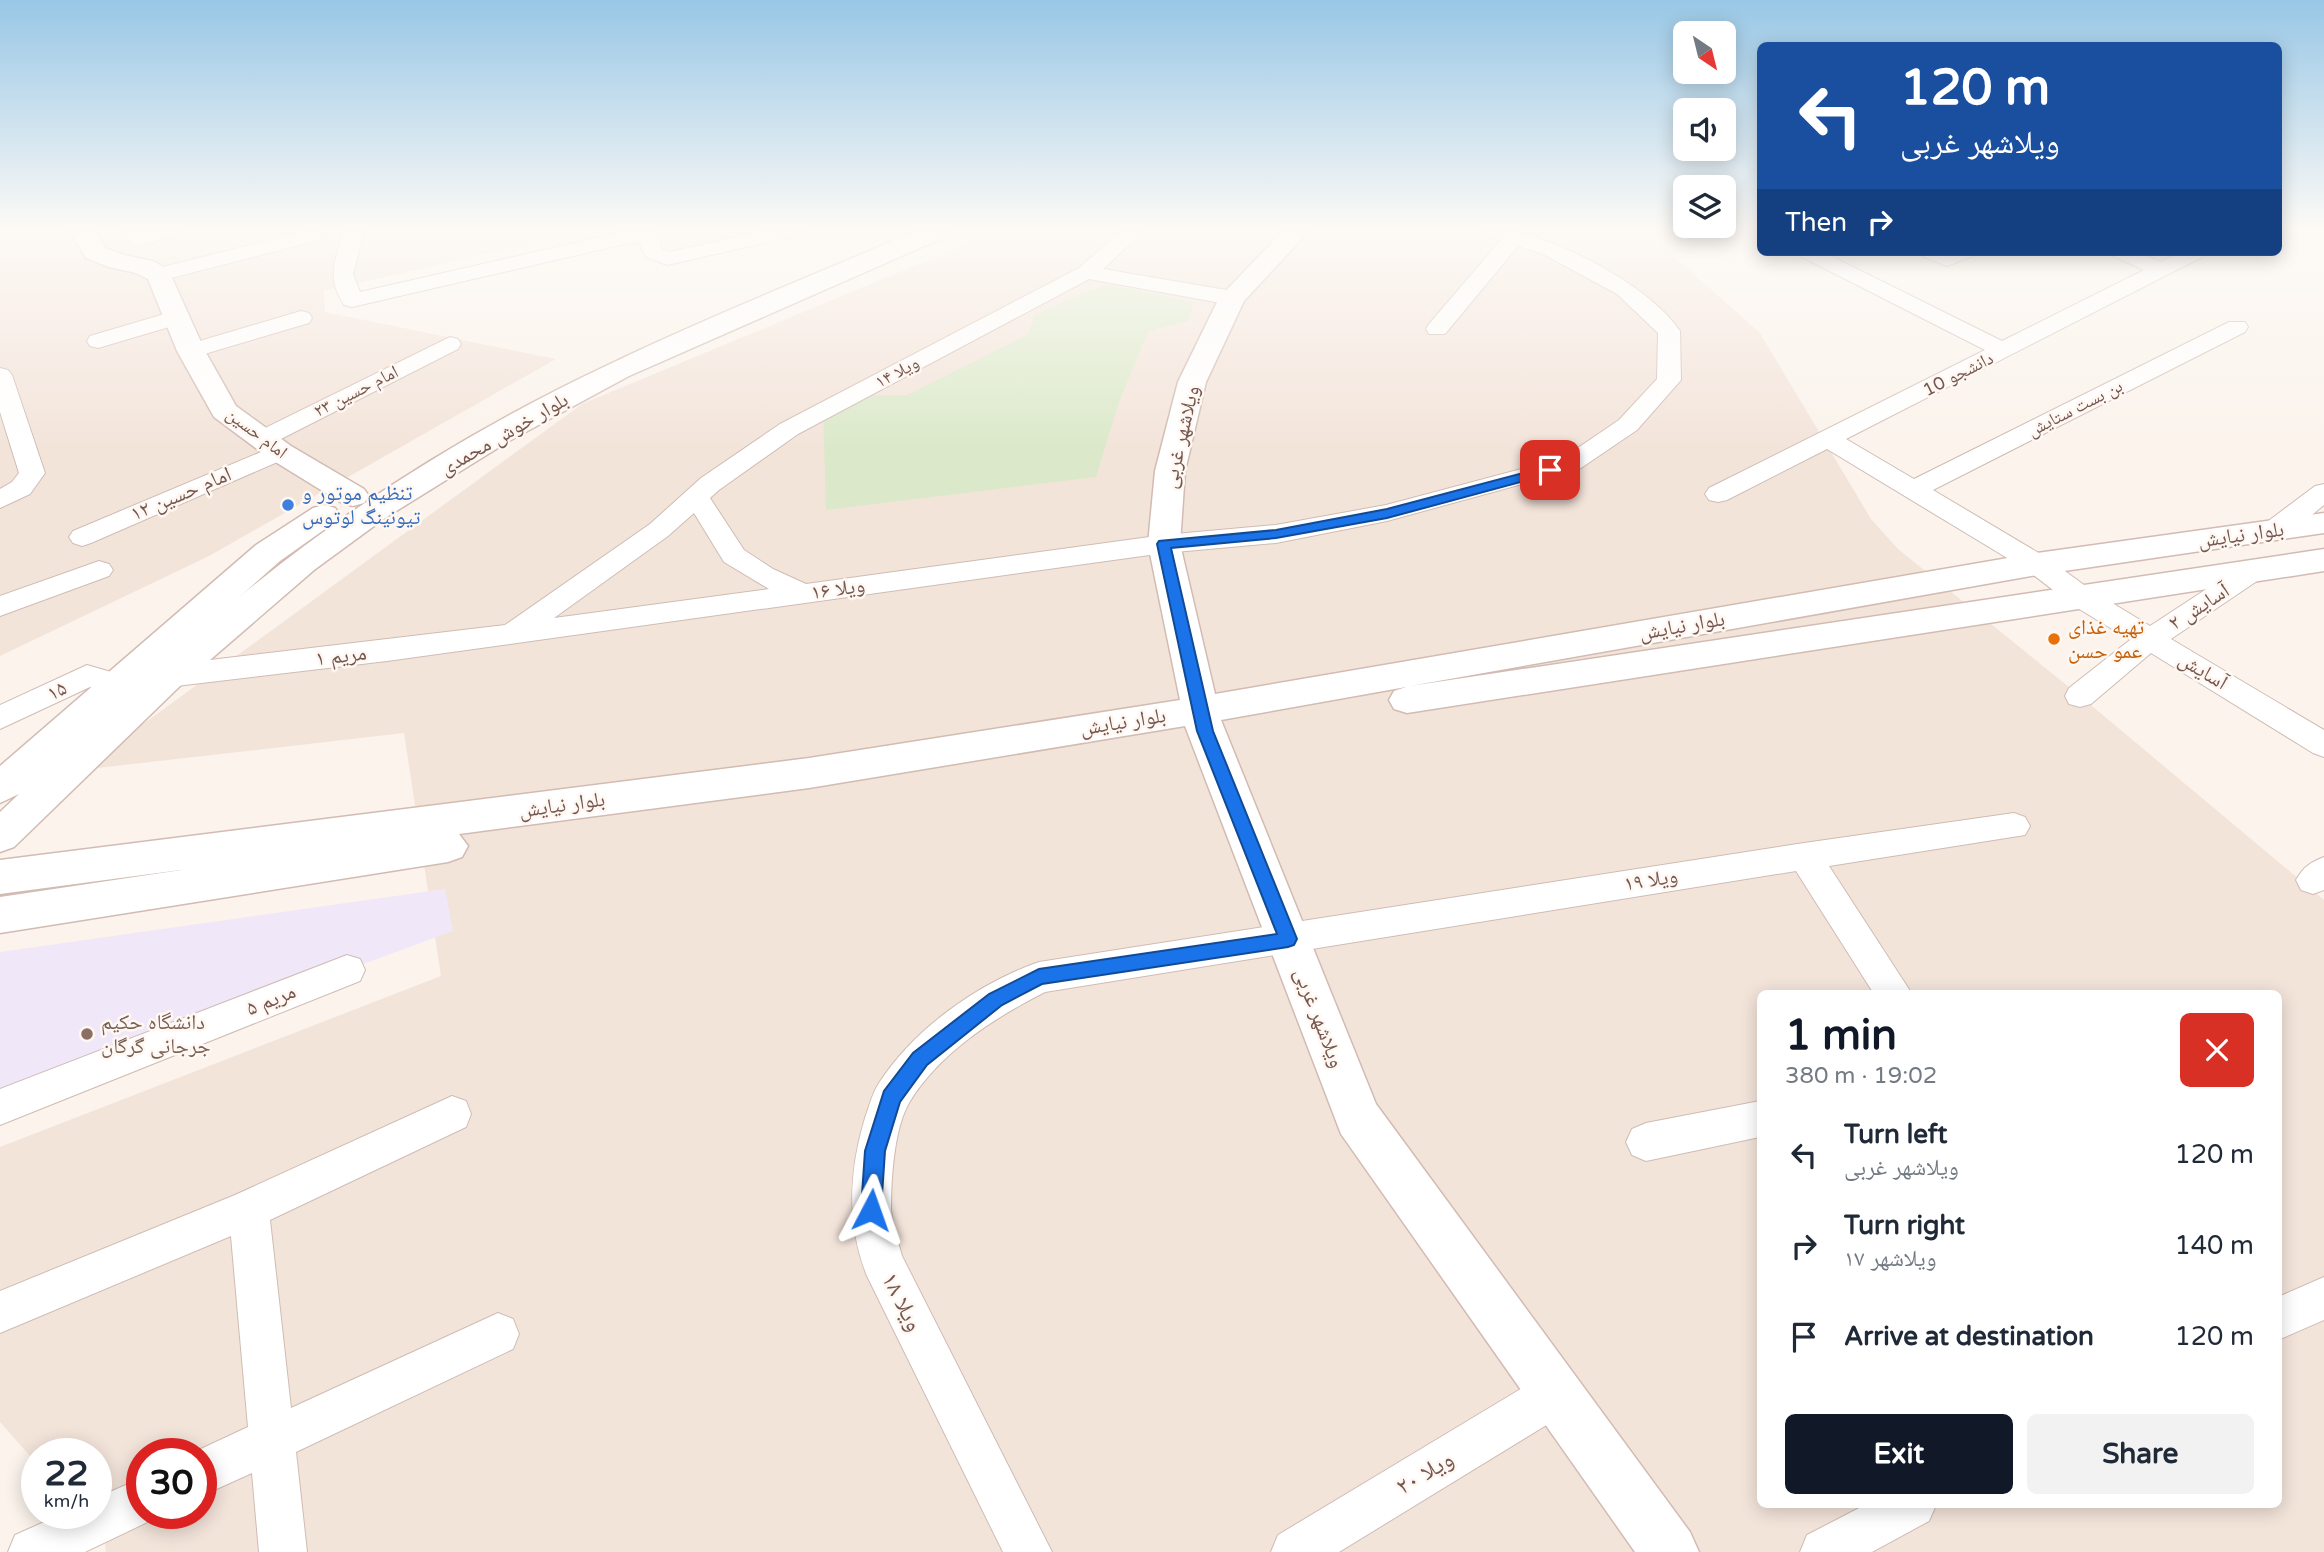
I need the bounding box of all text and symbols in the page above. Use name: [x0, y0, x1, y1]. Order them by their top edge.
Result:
north arrow: [1673, 21, 1736, 84]
map controls: [1673, 21, 1736, 238]
text: 120 m: [1900, 59, 2050, 118]
icon: left: [1785, 70, 1876, 161]
button: sound: [1673, 98, 1736, 161]
text: ویلاشهر غربی: [1900, 124, 2060, 162]
button: layers: [1673, 175, 1736, 238]
icon: right: [1861, 203, 1899, 241]
text: Then: [1785, 207, 1847, 238]
street label: دانشجو 10: [1919, 347, 1997, 401]
street label: ۱۴ ویلا: [871, 351, 923, 393]
street label: امام حسین ۲۳: [310, 360, 402, 423]
street label: بن بست ستایش: [2024, 375, 2126, 441]
street label: ویلاشهر غربی: [1157, 383, 1205, 491]
street label: بلوار خوش محمدی: [435, 387, 573, 481]
street label: امام حسین: [221, 403, 292, 464]
pin: [1520, 440, 1580, 500]
icon: arrive: [1531, 451, 1569, 489]
street label: امام حسین ۱۲: [127, 462, 236, 527]
place label: تنظیم موتور و تیونینگ لوتوس: [302, 481, 420, 530]
marker: تنظیم موتور و تیونینگ لوتوس: [280, 497, 296, 513]
street label: بلوار نیایش: [2196, 517, 2286, 553]
street label: ۱۶ ویلا: [809, 573, 867, 605]
street label: ۲ آسایش: [2164, 578, 2235, 636]
street label: بلوار نیایش: [1637, 606, 1727, 646]
place label: تهیه غذای عمو حسن: [2068, 615, 2144, 664]
marker: تهیه غذای عمو حسن: [2046, 631, 2062, 647]
street label: ۱ مریم: [314, 640, 368, 673]
street label: آسایش: [2174, 647, 2233, 696]
street label: ۱۵: [43, 676, 71, 706]
street label: بلوار نیایش: [1078, 703, 1168, 741]
street label: بلوار نیایش: [517, 787, 607, 823]
street label: ۱۹ ویلا: [1622, 863, 1680, 897]
street label: ویلاشهر غربی: [1289, 965, 1349, 1071]
street label: ۵ مریم: [243, 979, 300, 1022]
place label: دانشگاه حکیم جرجانی گرگان: [101, 1010, 211, 1059]
text: 1 min: [1785, 1010, 1897, 1061]
button: close: [2180, 1013, 2254, 1087]
marker: دانشگاه حکیم جرجانی گرگان: [79, 1026, 95, 1042]
text: 380 m · 19:02: [1785, 1062, 1937, 1090]
text: Turn left: [1844, 1119, 1947, 1150]
icon: left: [1785, 1136, 1823, 1174]
text: 120 m: [2174, 1139, 2254, 1170]
text: ویلاشهر غربی: [1844, 1154, 1959, 1182]
position arrow: [834, 1173, 908, 1247]
text: Turn right: [1844, 1210, 1965, 1241]
icon: right: [1785, 1227, 1823, 1265]
text: 140 m: [2174, 1230, 2254, 1261]
text: ویلاشهر ۱۷: [1844, 1245, 1937, 1273]
street label: ویلا ۱۸: [875, 1268, 929, 1336]
icon: arrive: [1785, 1318, 1823, 1356]
text: Arrive at destination: [1844, 1321, 2094, 1352]
text: 120 m: [2174, 1321, 2254, 1352]
button: Exit: [1785, 1414, 2013, 1494]
button: Share: [2027, 1414, 2254, 1494]
speed limit sign: 30: [126, 1438, 217, 1529]
street label: ویلا ۲۰: [1391, 1445, 1459, 1501]
text: 22: [45, 1453, 88, 1495]
text: km/h: [44, 1490, 89, 1512]

